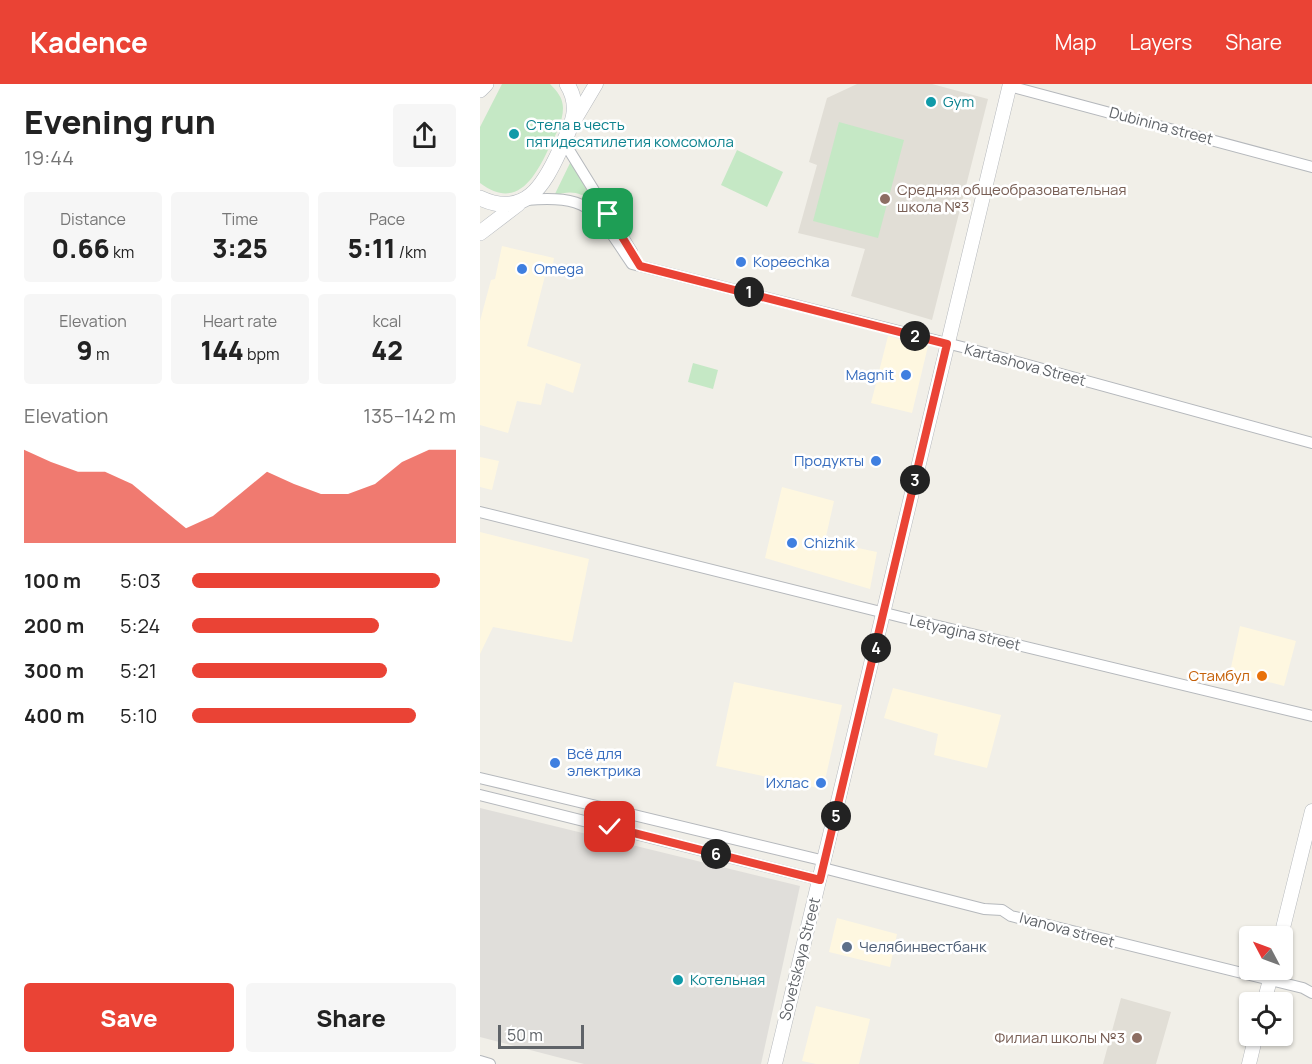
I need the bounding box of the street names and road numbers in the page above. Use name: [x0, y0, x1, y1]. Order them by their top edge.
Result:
street label: Dubinina street: [1107, 102, 1215, 149]
street label: Kartashova Street: [962, 338, 1088, 391]
street label: Letyagina street: [907, 610, 1023, 656]
street label: Sovetskaya Street: [774, 895, 825, 1023]
street label: Ivanova street: [1017, 907, 1117, 952]

